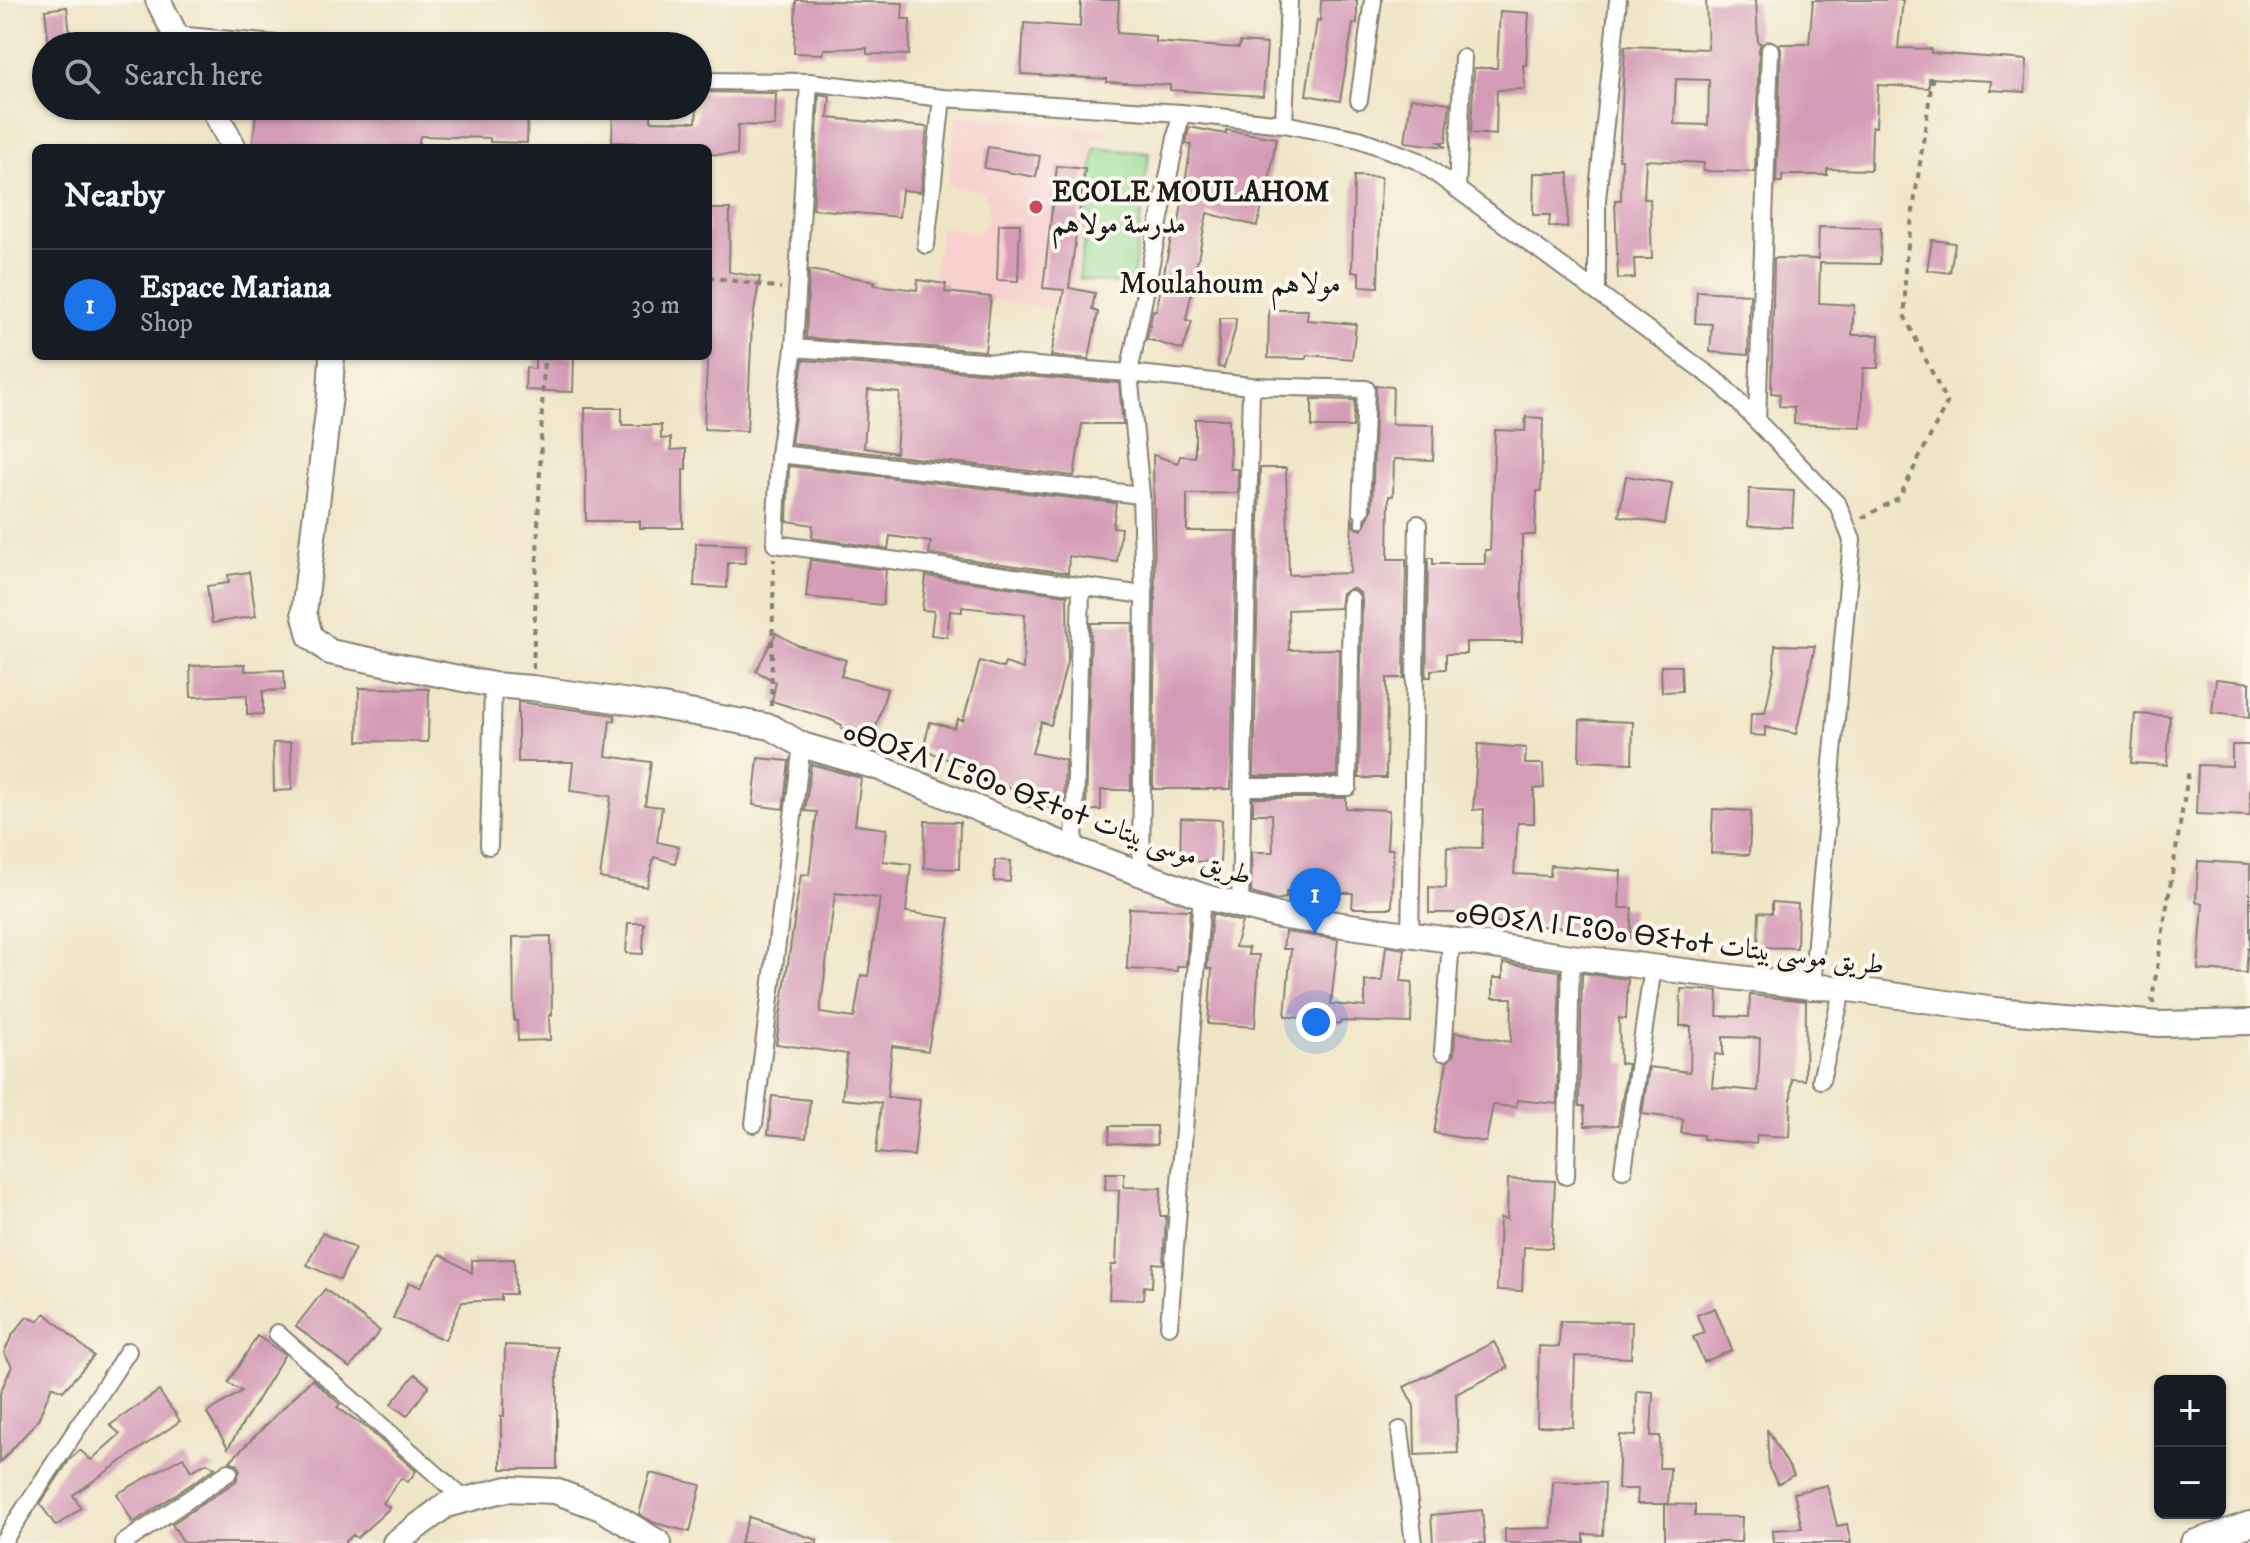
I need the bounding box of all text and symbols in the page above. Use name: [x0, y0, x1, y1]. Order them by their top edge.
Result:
search box: [32, 32, 712, 120]
icon: search: [60, 54, 104, 98]
text: Search here: [124, 58, 263, 95]
text: Nearby: [64, 175, 165, 217]
place label: ECOLE MOULAHOM مدرسة مولاهم: [1052, 175, 1329, 249]
marker: ECOLE MOULAHOM مدرسة مولاهم: [1027, 198, 1045, 216]
district label: Moulahoum مولاهم: [1119, 266, 1341, 311]
text: Espace Mariana: [140, 270, 331, 307]
text: 1: [85, 289, 95, 322]
text: 30 m: [631, 289, 680, 322]
text: Shop: [140, 307, 193, 340]
street label: ⴰⴱⵔⵉⴷ ⵏ ⵎⵓⵙⴰ ⴱⵉⵜⴰⵜ طريق موسى بيتات: [838, 713, 1257, 895]
pin: 1: [1289, 868, 1341, 934]
street label: ⴰⴱⵔⵉⴷ ⵏ ⵎⵓⵙⴰ ⴱⵉⵜⴰⵜ طريق موسى بيتات: [1453, 896, 1887, 984]
your location: [1296, 1002, 1336, 1042]
map controls: [2154, 1375, 2226, 1519]
button: +: [2154, 1375, 2226, 1447]
button: −: [2154, 1447, 2226, 1519]

